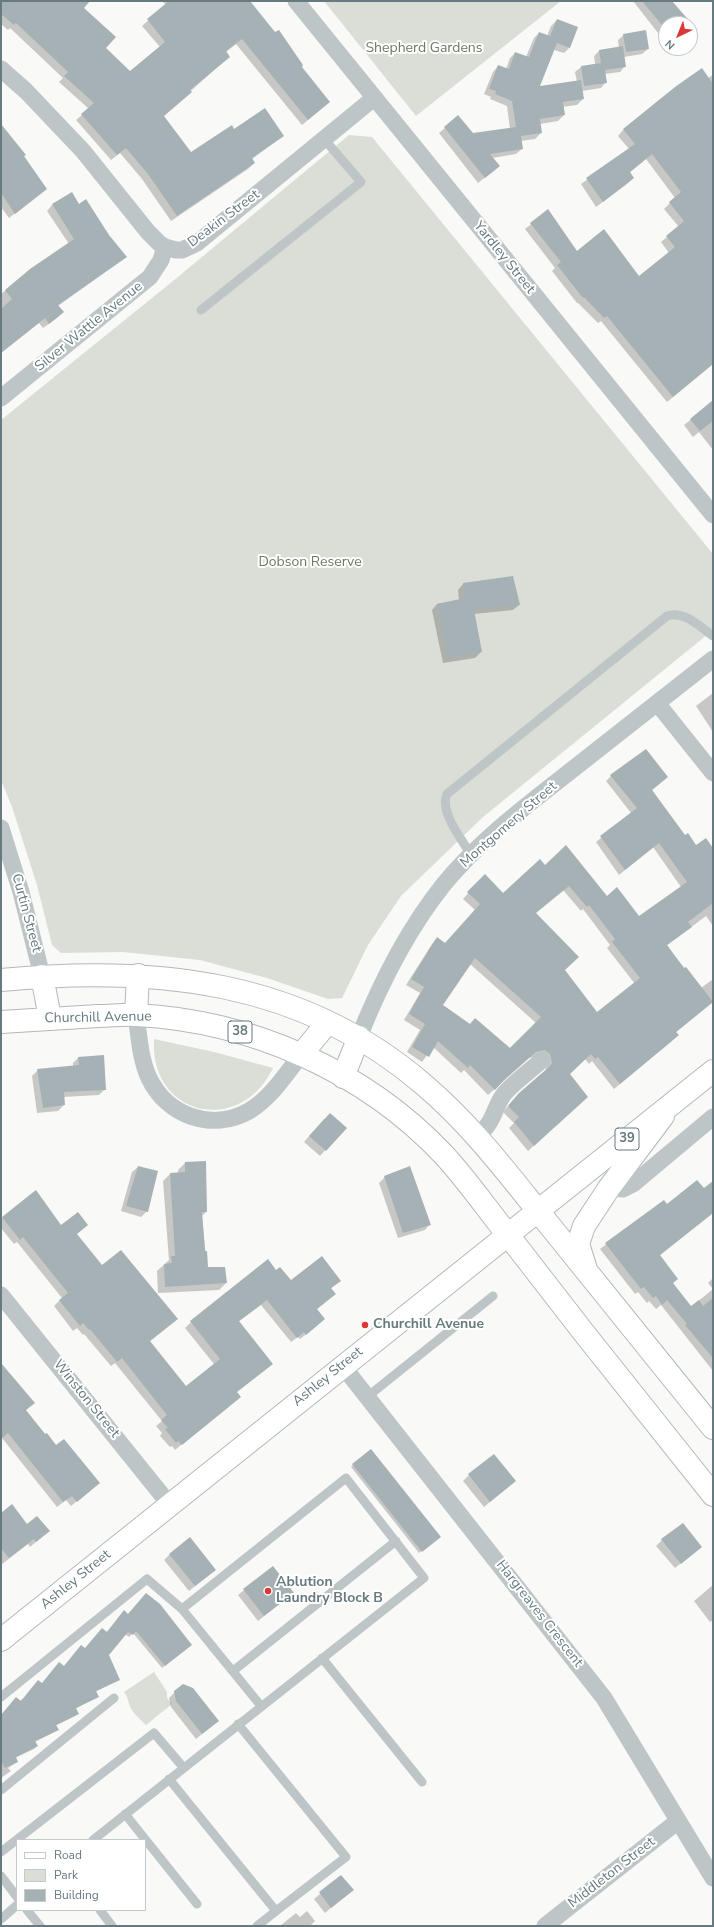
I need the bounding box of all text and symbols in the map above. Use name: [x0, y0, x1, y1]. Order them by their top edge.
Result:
north arrow: [658, 16, 698, 56]
text: N: [662, 36, 678, 53]
park label: Shepherd Gardens: [365, 41, 483, 57]
street label: Deakin Street: [185, 187, 263, 251]
street label: Yardley Street: [470, 218, 538, 298]
street label: Silver Wattle Avenue: [32, 278, 146, 376]
park label: Dobson Reserve: [258, 555, 362, 571]
street label: Montgomery Street: [457, 779, 561, 871]
street label: Curtin Street: [7, 872, 45, 954]
street label: Churchill Avenue: [44, 1009, 152, 1027]
road number: 38: [228, 1021, 252, 1043]
road number: 39: [615, 1128, 639, 1150]
place label: Churchill Avenue: [373, 1317, 484, 1333]
marker: Churchill Avenue: [360, 1320, 370, 1330]
street label: Ashley Street: [290, 1344, 366, 1410]
street label: Winston Street: [49, 1357, 123, 1441]
street label: Ashley Street: [38, 1547, 114, 1613]
street label: Hargreaves Crescent: [492, 1557, 586, 1671]
place label: Ablution Laundry Block B: [276, 1575, 383, 1608]
marker: Ablution Laundry Block B: [263, 1586, 273, 1596]
street label: Middleton Street: [565, 1834, 659, 1912]
legend: [16, 1839, 146, 1911]
text: Road: [54, 1847, 82, 1863]
text: Park: [54, 1867, 78, 1883]
text: Building: [54, 1887, 99, 1903]

